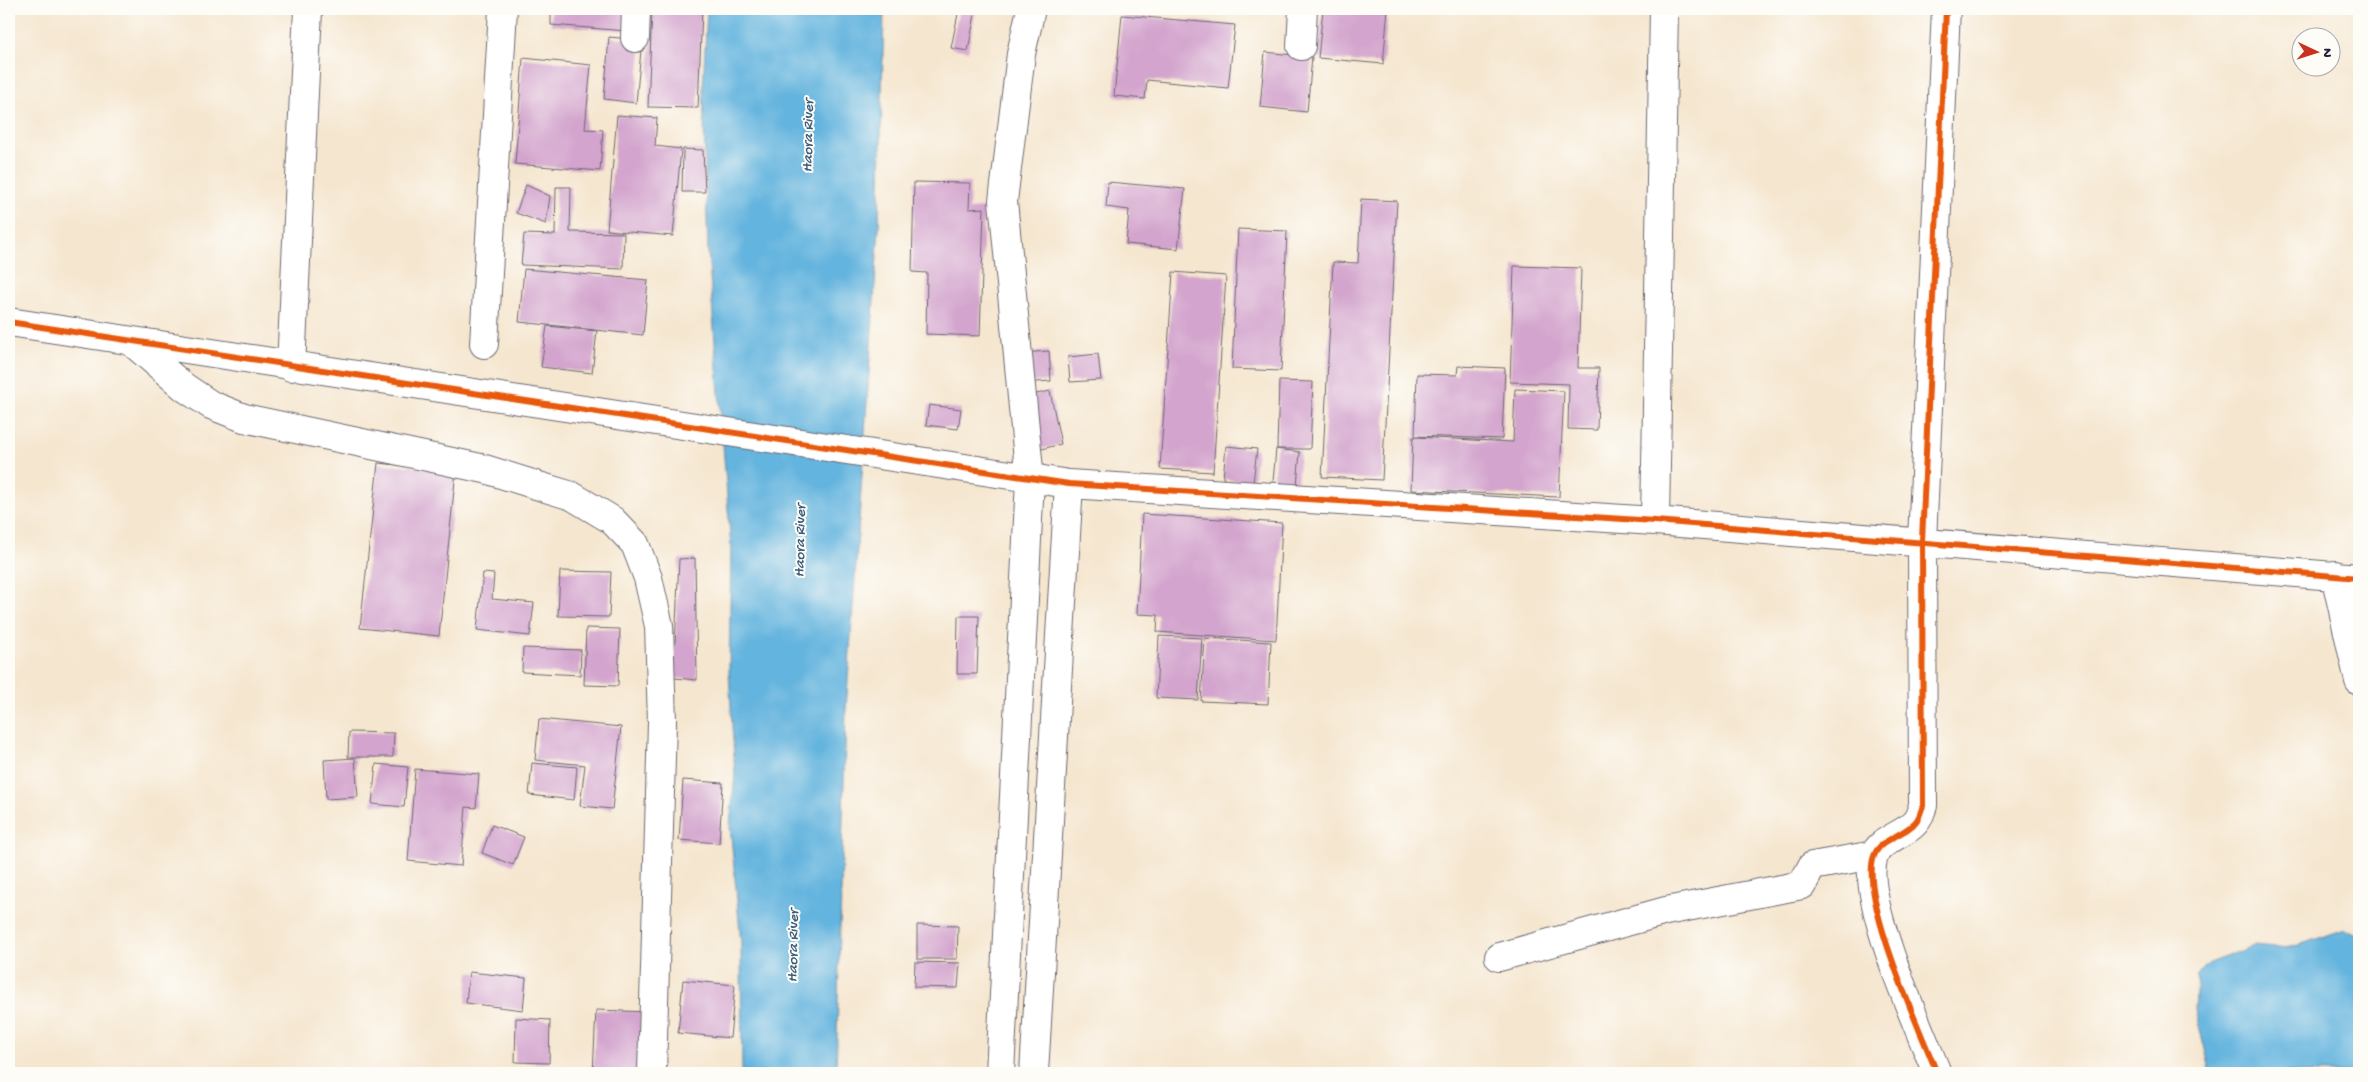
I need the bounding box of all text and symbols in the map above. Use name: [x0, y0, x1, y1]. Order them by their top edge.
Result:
north arrow: [2290, 28, 2340, 78]
text: N: [2318, 48, 2335, 58]
water label: Haora River: [799, 97, 819, 173]
water label: Haora River: [791, 502, 811, 578]
water label: Haora River: [784, 907, 804, 983]

